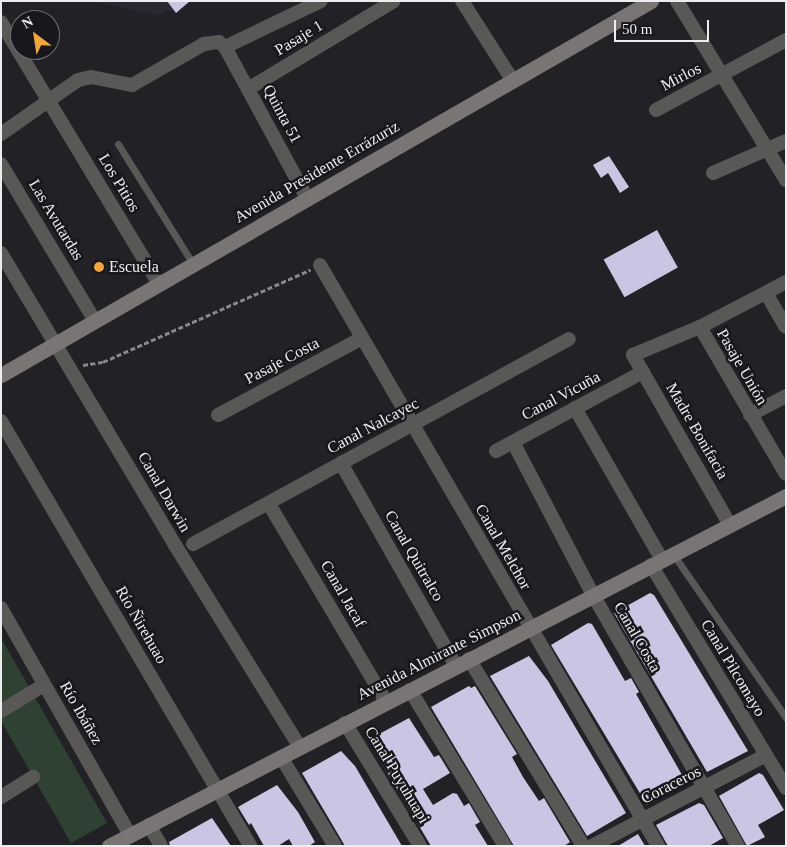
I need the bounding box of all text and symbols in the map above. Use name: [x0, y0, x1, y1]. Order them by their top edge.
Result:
north arrow: [10, 10, 60, 60]
scale bar: [617, 10, 712, 42]
text: N: [19, 14, 36, 32]
street label: Pasaje 1: [271, 16, 327, 60]
text: 50 m: [622, 21, 652, 37]
street label: Mirlos: [658, 59, 704, 95]
street label: Quinta 51: [259, 81, 305, 147]
street label: Avenida Presidente Errázuriz: [231, 117, 403, 227]
street label: Los Pitios: [94, 150, 144, 216]
street label: Las Avutardas: [24, 176, 88, 264]
place label: Escuela: [109, 257, 159, 277]
marker: Escuela: [93, 261, 105, 273]
street label: Pasaje Unión: [712, 325, 772, 409]
street label: Pasaje Costa: [242, 333, 322, 389]
street label: Canal Vicuña: [518, 367, 604, 425]
street label: Madre Bonifacia: [662, 379, 732, 483]
street label: Canal Nalcayec: [324, 394, 422, 458]
street label: Canal Darwin: [133, 449, 195, 535]
street label: Canal Melchor: [471, 501, 535, 593]
street label: Canal Quitralco: [380, 507, 448, 605]
street label: Canal Jacaf: [316, 557, 370, 631]
street label: Río Ñirehuao: [111, 583, 171, 667]
street label: Canal Costa: [609, 599, 665, 675]
street label: Avenida Almirante Simpson: [354, 605, 524, 705]
street label: Canal Pilcomayo: [697, 616, 769, 720]
street label: Río Ibáñez: [55, 678, 107, 748]
street label: Canal Puyuhuapi: [361, 723, 433, 827]
street label: Coraceros: [638, 762, 704, 808]

